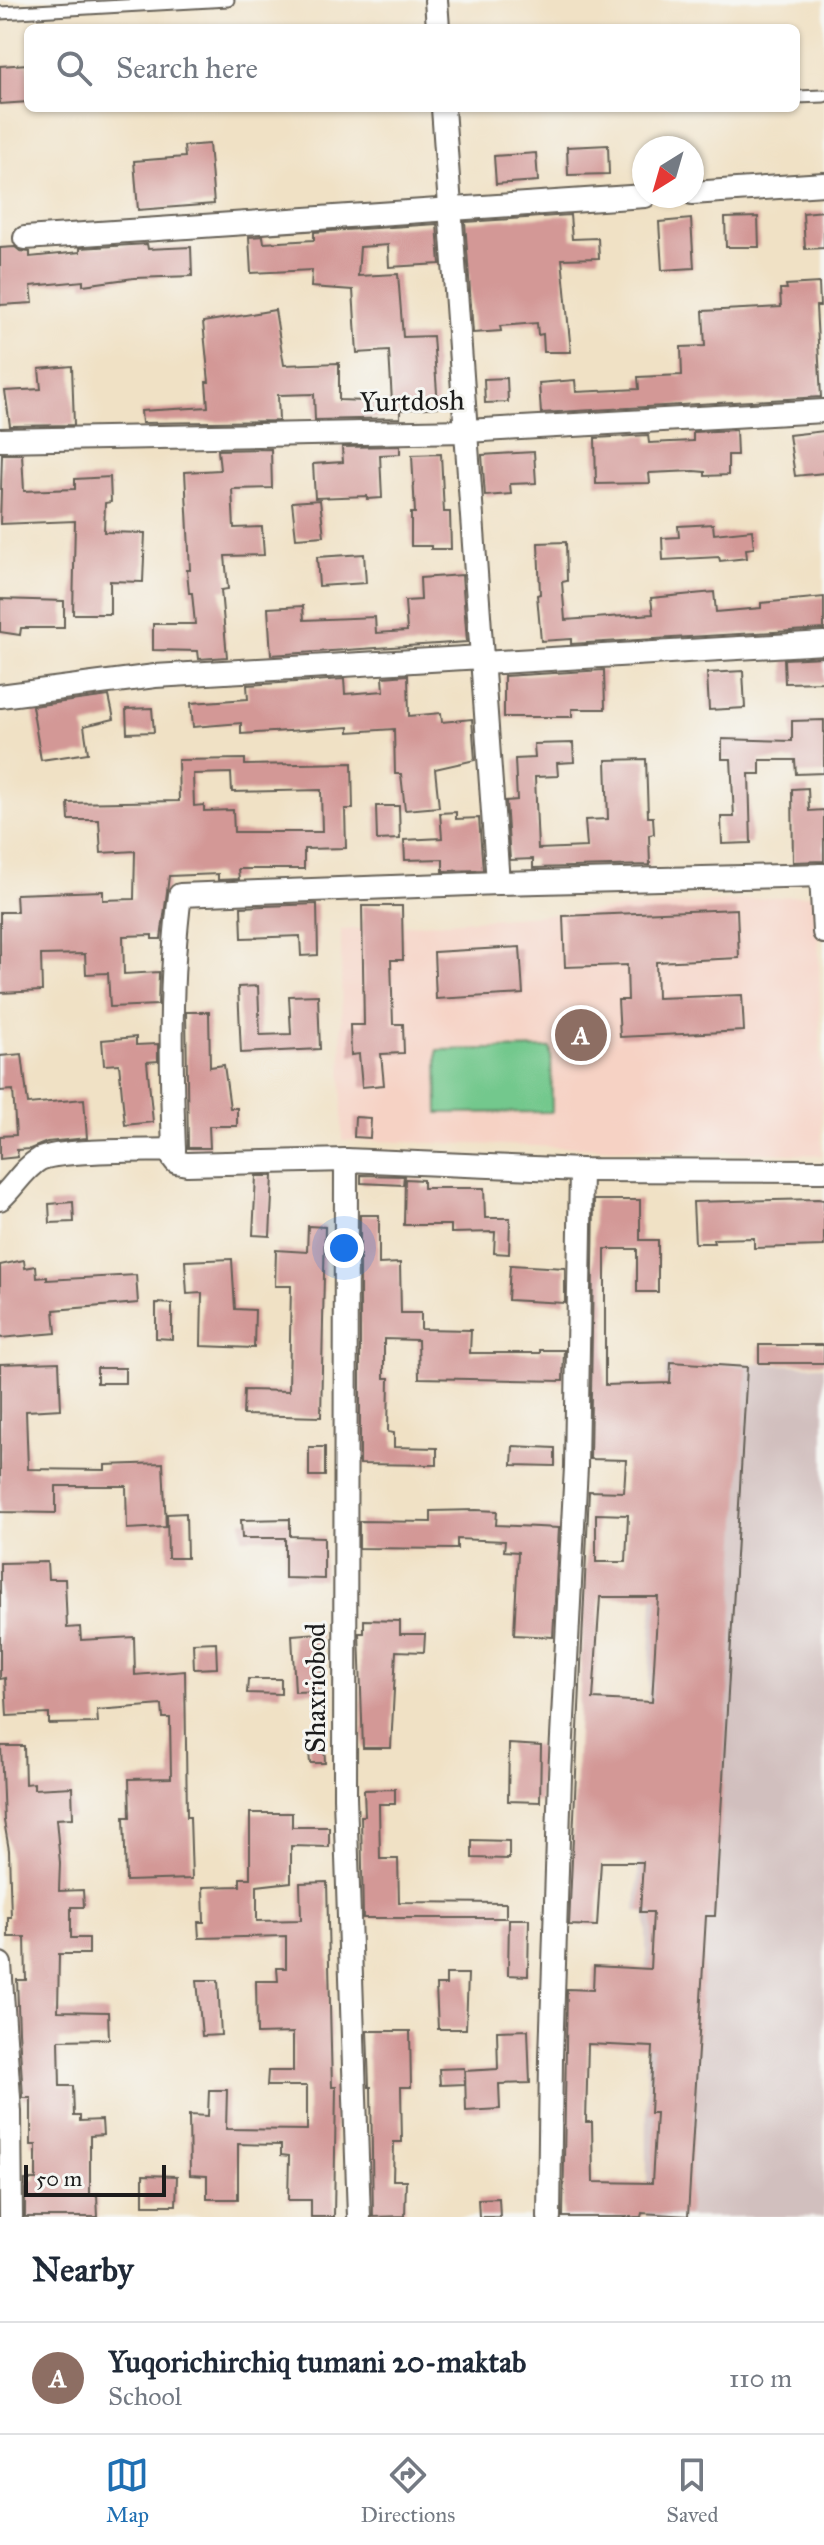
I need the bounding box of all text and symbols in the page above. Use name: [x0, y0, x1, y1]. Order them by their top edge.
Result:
search box: [24, 24, 800, 112]
icon: search: [52, 46, 96, 90]
text: Search here: [116, 50, 258, 86]
north arrow: [632, 136, 704, 208]
street label: Yurtdosh: [359, 383, 465, 419]
pin: A: [555, 1005, 607, 1065]
your location: [324, 1228, 364, 1268]
street label: Shaxriobod: [298, 1623, 333, 1753]
scale bar: [24, 2161, 166, 2197]
text: 50 m: [36, 2165, 82, 2192]
text: Nearby: [32, 2249, 134, 2290]
text: Yuqorichirchiq tumani 20-maktab: [108, 2344, 526, 2380]
text: A: [49, 2362, 67, 2394]
text: 110 m: [729, 2362, 792, 2394]
text: School: [108, 2380, 182, 2412]
tab: Map: [105, 2453, 149, 2528]
tab: Directions: [360, 2453, 455, 2528]
tab: Saved: [666, 2453, 718, 2528]

